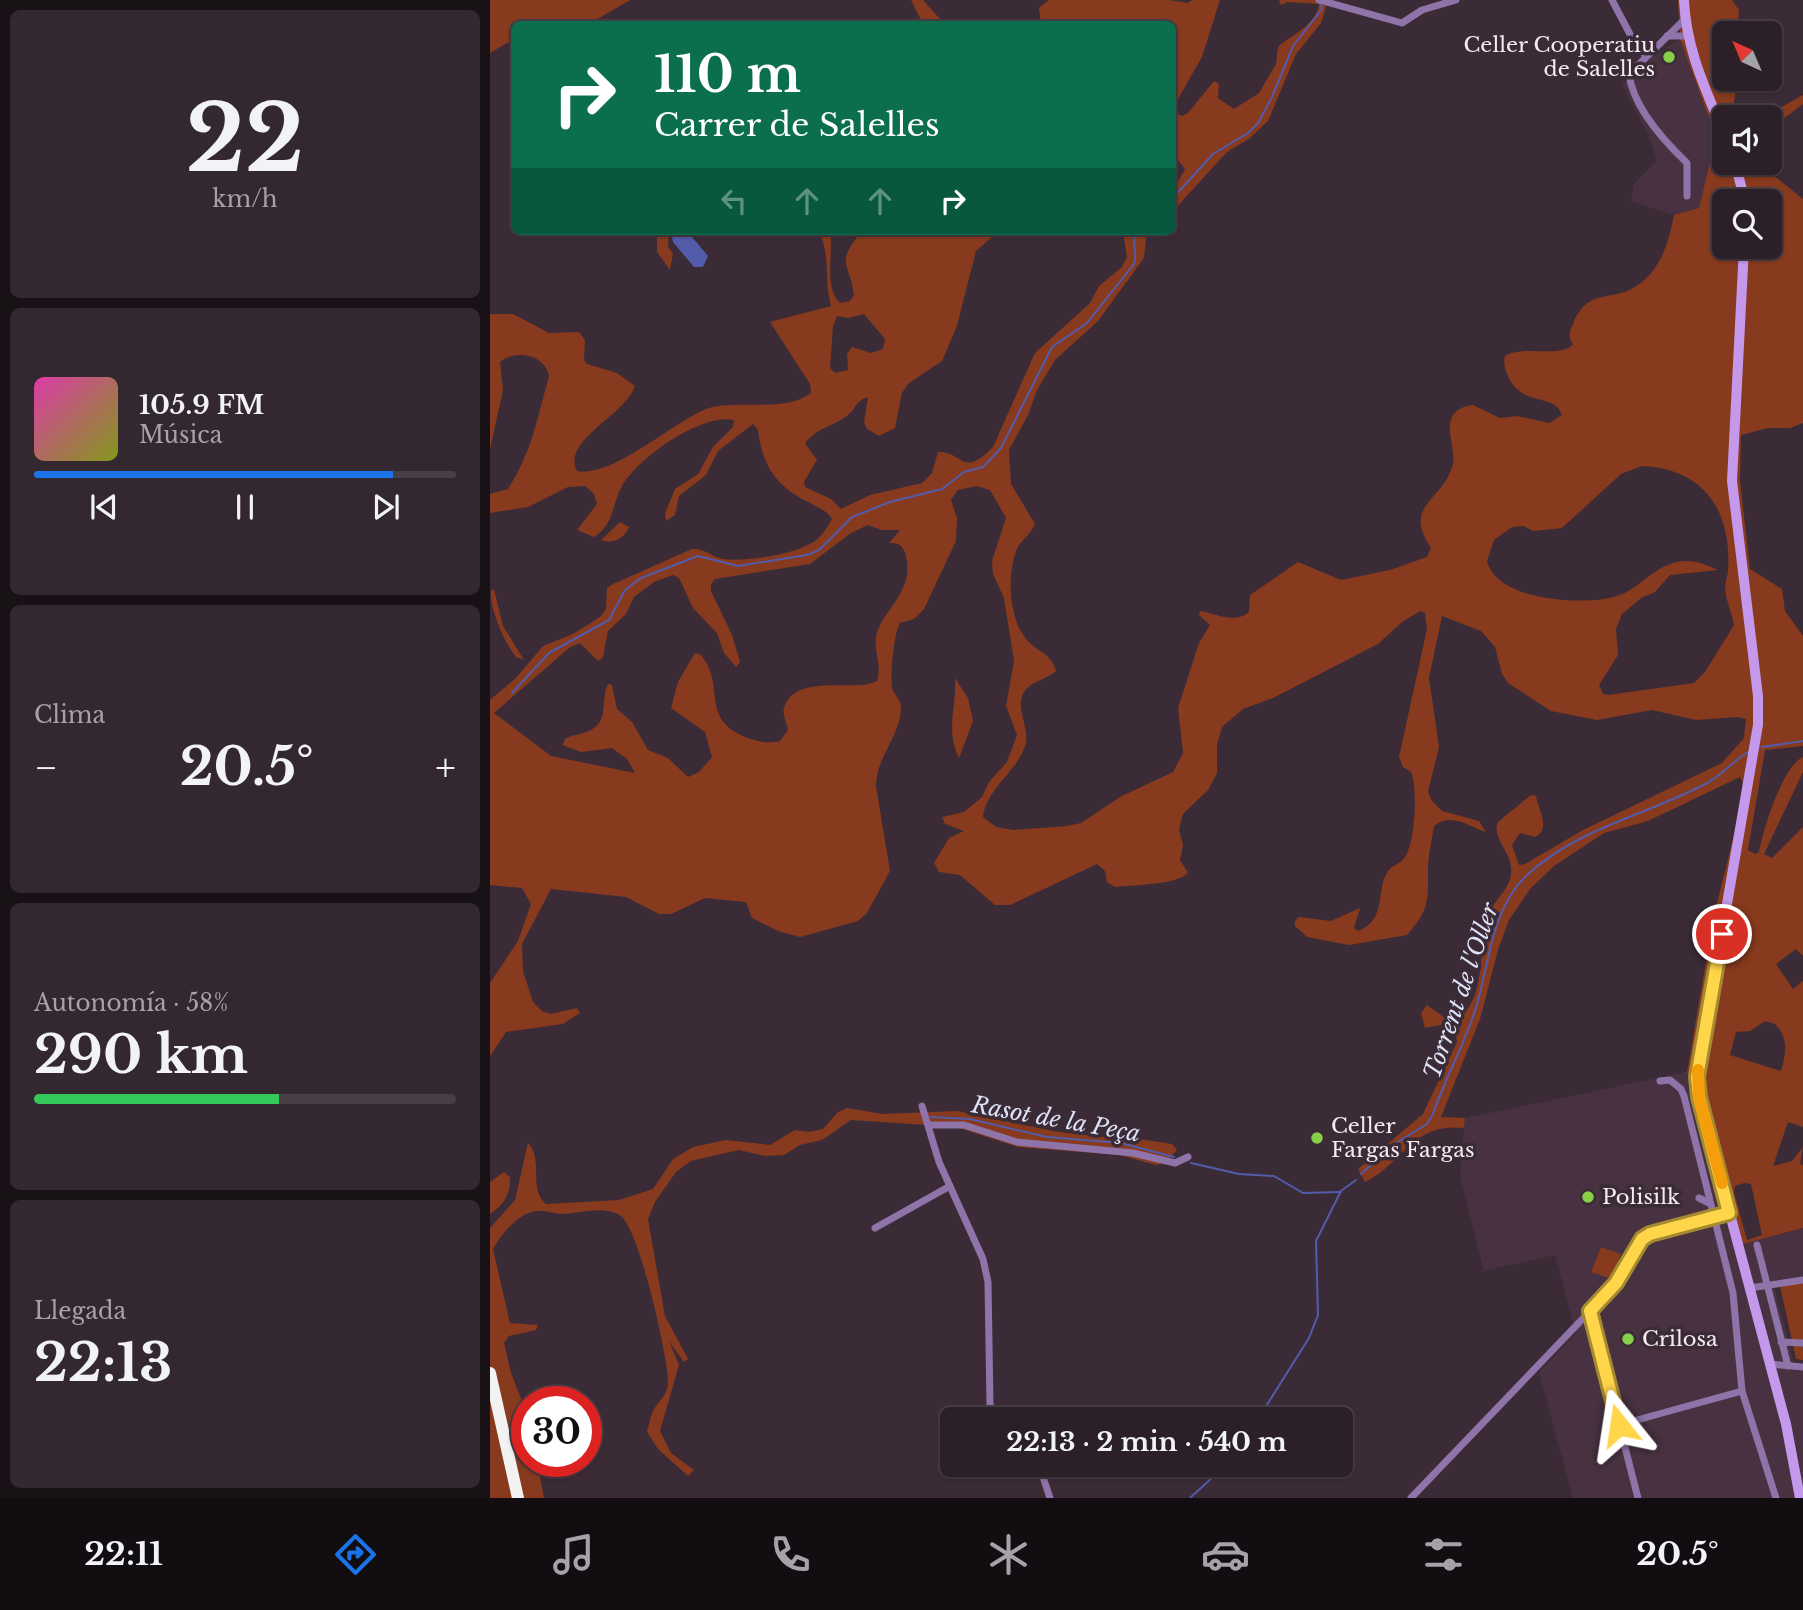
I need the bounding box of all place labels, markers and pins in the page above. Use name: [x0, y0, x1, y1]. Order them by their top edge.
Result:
place label: Celler Cooperatiu de Salelles: [1464, 32, 1655, 82]
marker: Celler Cooperatiu de Salelles: [1661, 49, 1677, 65]
pin: [1692, 904, 1752, 964]
place label: Celler Fargas Fargas: [1331, 1113, 1474, 1163]
marker: Celler Fargas Fargas: [1309, 1130, 1325, 1146]
place label: Polisilk: [1602, 1184, 1680, 1210]
marker: Polisilk: [1580, 1189, 1596, 1205]
place label: Crilosa: [1642, 1326, 1718, 1352]
marker: Crilosa: [1620, 1331, 1636, 1347]

